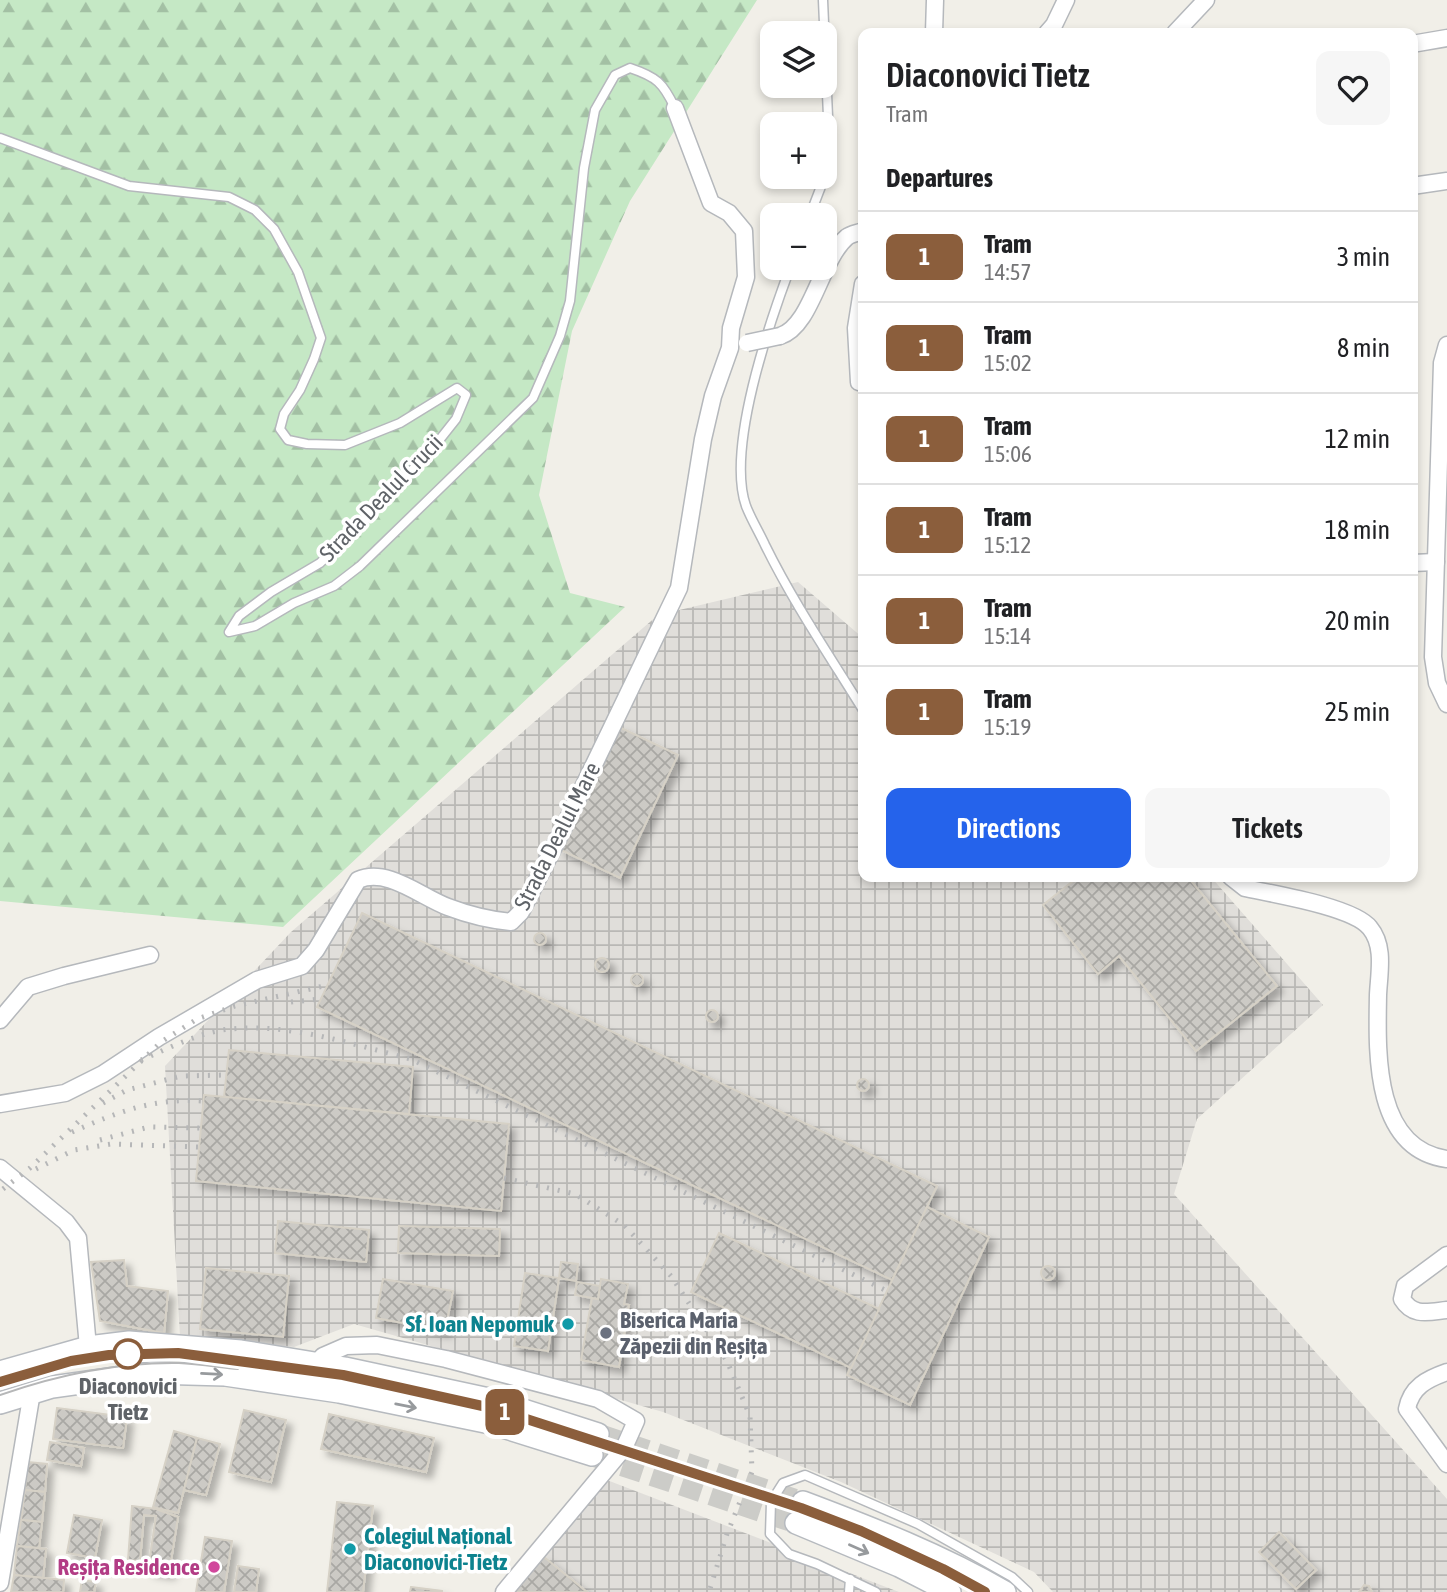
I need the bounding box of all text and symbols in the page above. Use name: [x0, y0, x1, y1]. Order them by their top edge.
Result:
map controls: [760, 21, 837, 280]
button: layers: [760, 21, 837, 98]
button: heart: [1316, 51, 1390, 125]
text: Diaconovici Tietz: [886, 56, 1090, 94]
text: Tram: [886, 101, 928, 127]
button: +: [760, 112, 837, 189]
text: Departures: [886, 163, 993, 193]
button: −: [760, 203, 837, 280]
text: Tram: [984, 229, 1032, 259]
text: 3 min: [1337, 242, 1390, 272]
text: 1: [919, 243, 930, 270]
text: 14:57: [984, 259, 1031, 285]
text: Tram: [984, 320, 1032, 350]
text: 8 min: [1337, 333, 1390, 363]
text: 1: [919, 334, 930, 361]
text: 15:02: [984, 350, 1032, 376]
text: Tram: [984, 411, 1032, 441]
text: 12 min: [1325, 424, 1390, 454]
text: 1: [919, 425, 930, 452]
street label: Strada Dealul Crucii: [314, 429, 448, 567]
text: 15:06: [984, 441, 1032, 467]
text: Tram: [984, 502, 1032, 532]
text: 18 min: [1325, 515, 1390, 545]
text: 1: [919, 516, 930, 543]
text: 15:12: [984, 532, 1031, 558]
text: Tram: [984, 593, 1032, 623]
text: 20 min: [1325, 606, 1390, 636]
text: 1: [919, 607, 930, 634]
text: 15:14: [984, 623, 1031, 649]
text: Tram: [984, 684, 1032, 714]
text: 25 min: [1325, 697, 1390, 727]
text: 1: [919, 698, 930, 725]
text: 15:19: [984, 714, 1031, 740]
street label: Strada Dealul Mare: [509, 758, 605, 914]
button: Directions: [886, 788, 1131, 868]
button: Tickets: [1145, 788, 1390, 868]
place label: Biserica Maria Zăpezii din Reșița: [620, 1307, 768, 1360]
place label: Sf. Ioan Nepomuk: [406, 1311, 555, 1337]
marker: Sf. Ioan Nepomuk: [560, 1316, 576, 1332]
marker: Biserica Maria Zăpezii din Reșița: [598, 1325, 614, 1341]
marker: Diaconovici Tietz: [113, 1339, 143, 1369]
one-way arrow: [200, 1368, 223, 1381]
place label: Diaconovici Tietz: [79, 1373, 177, 1425]
line badge: 1: [482, 1389, 528, 1435]
text: 1: [499, 1398, 511, 1425]
one-way arrow: [394, 1399, 417, 1413]
place label: Colegiul Național Diaconovici-Tietz: [364, 1523, 513, 1575]
marker: Colegiul Național Diaconovici-Tietz: [342, 1541, 358, 1557]
one-way arrow: [848, 1543, 869, 1556]
place label: Reșița Residence: [57, 1554, 200, 1581]
marker: Reșița Residence: [206, 1559, 222, 1575]

